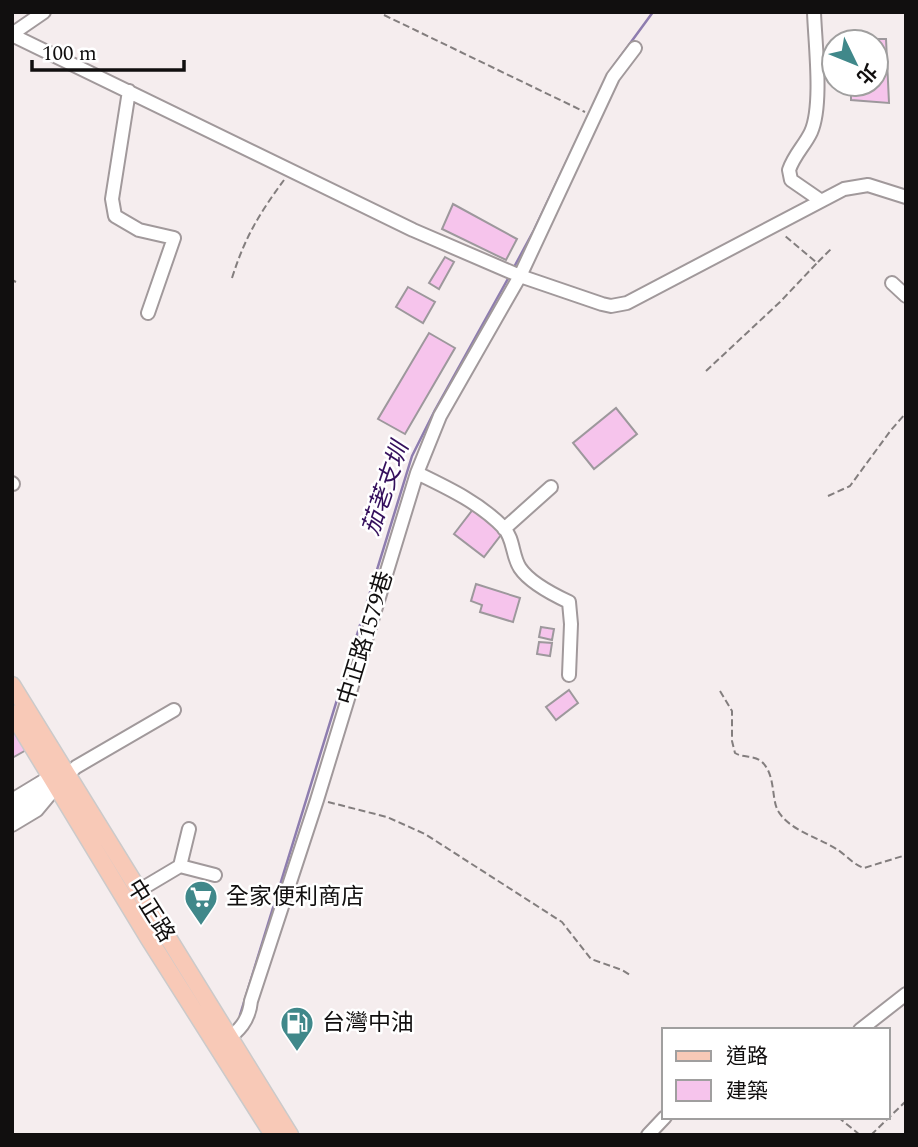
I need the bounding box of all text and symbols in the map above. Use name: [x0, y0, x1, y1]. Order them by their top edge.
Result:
scale bar: [32, 28, 184, 72]
north arrow: [820, 28, 890, 98]
text: 100 m: [42, 38, 97, 70]
text: 北: [849, 57, 883, 90]
water label: 茄荖支圳: [353, 435, 420, 540]
street label: 中正路1579巷: [329, 567, 403, 709]
street label: 中正路: [117, 872, 183, 950]
supermarket icon: 全家便利商店: [182, 878, 220, 927]
place label: 全家便利商店: [226, 880, 364, 915]
fuel station icon: 台灣中油: [278, 1004, 316, 1053]
place label: 台灣中油: [322, 1006, 414, 1041]
legend: [662, 1028, 890, 1119]
text: 道路: [726, 1041, 768, 1073]
text: 建築: [726, 1076, 768, 1108]

